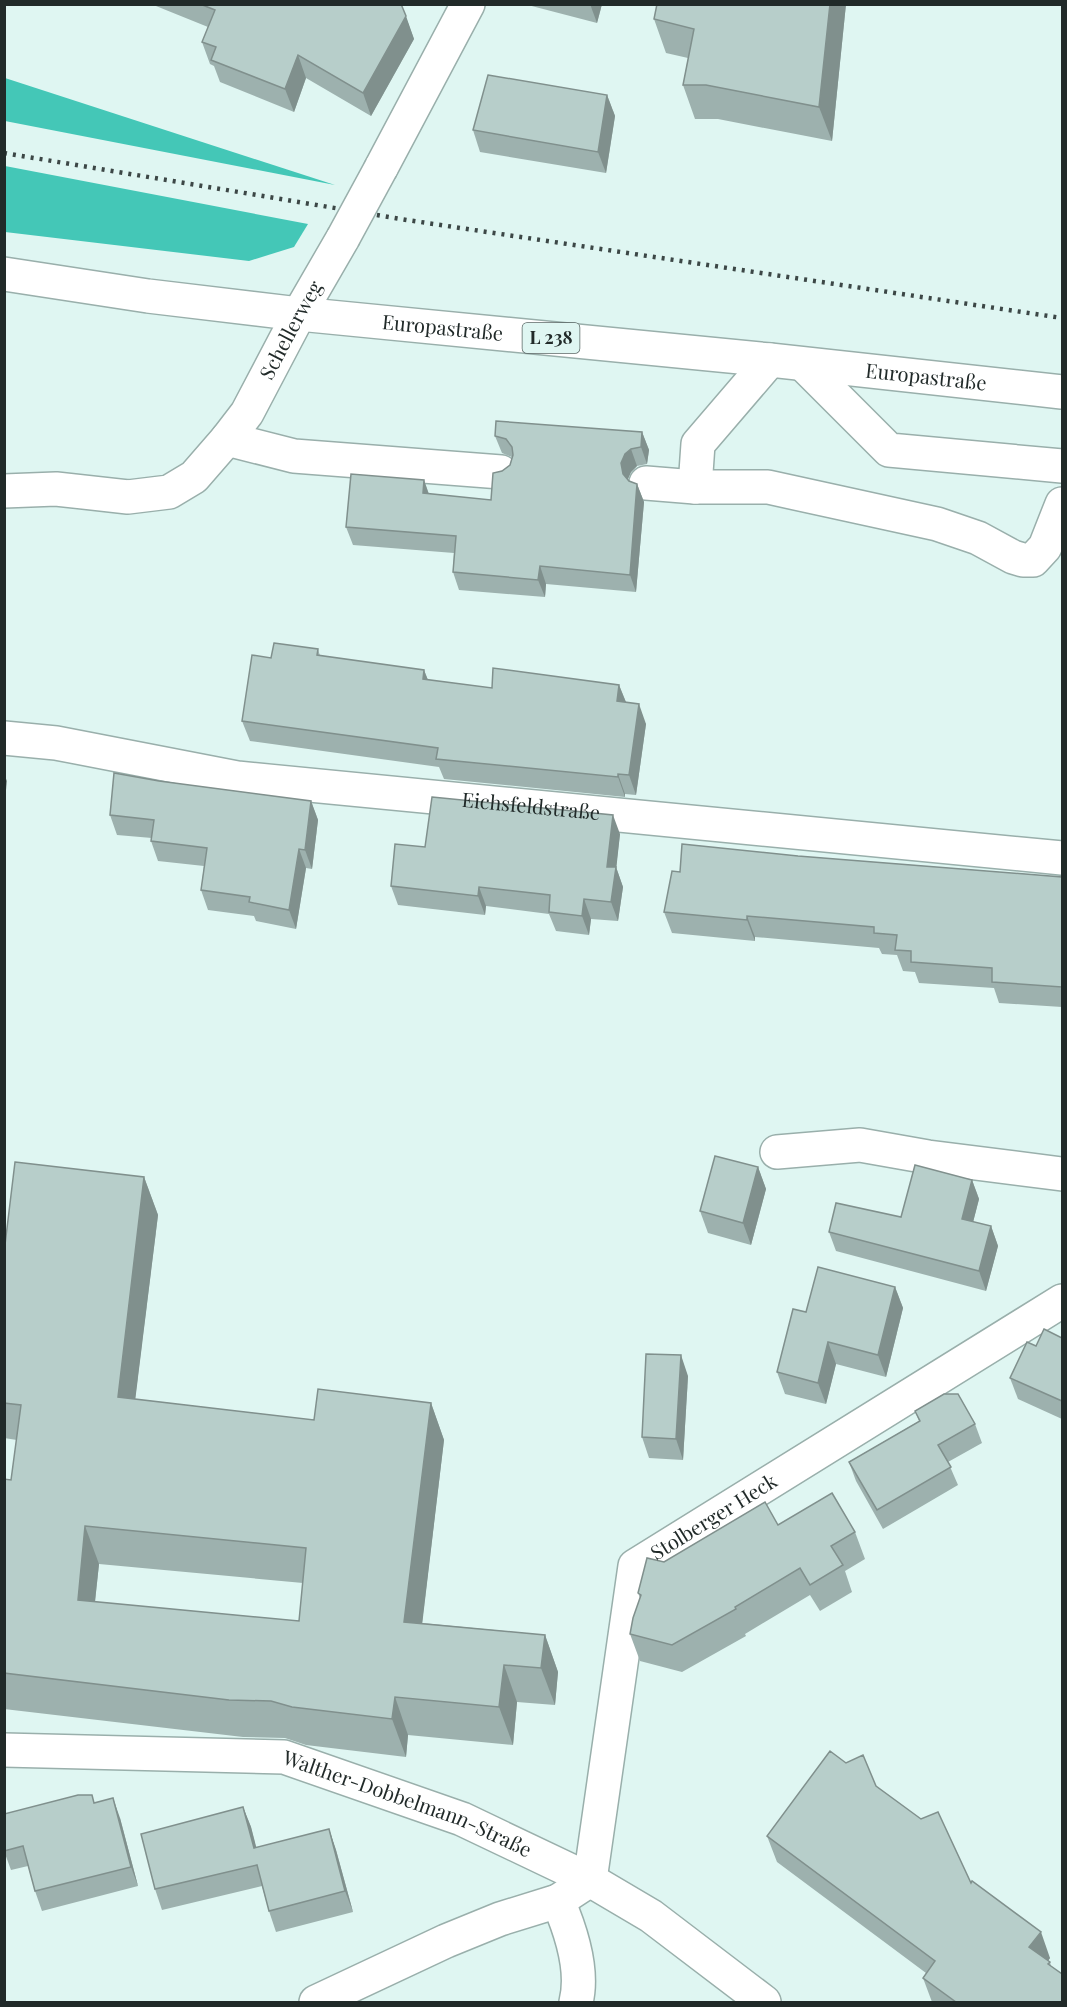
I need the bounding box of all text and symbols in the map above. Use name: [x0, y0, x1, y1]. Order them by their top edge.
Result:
street label: Schellerweg: [252, 275, 328, 384]
street label: Europastraße: [381, 307, 505, 346]
road number: L 238: [522, 323, 580, 353]
street label: Europastraße: [864, 356, 988, 396]
street label: Eichsfeldstraße: [461, 785, 602, 825]
street label: Stolberger Heck: [645, 1466, 782, 1565]
street label: Walther-Dobbelmann-Straße: [279, 1742, 537, 1862]

